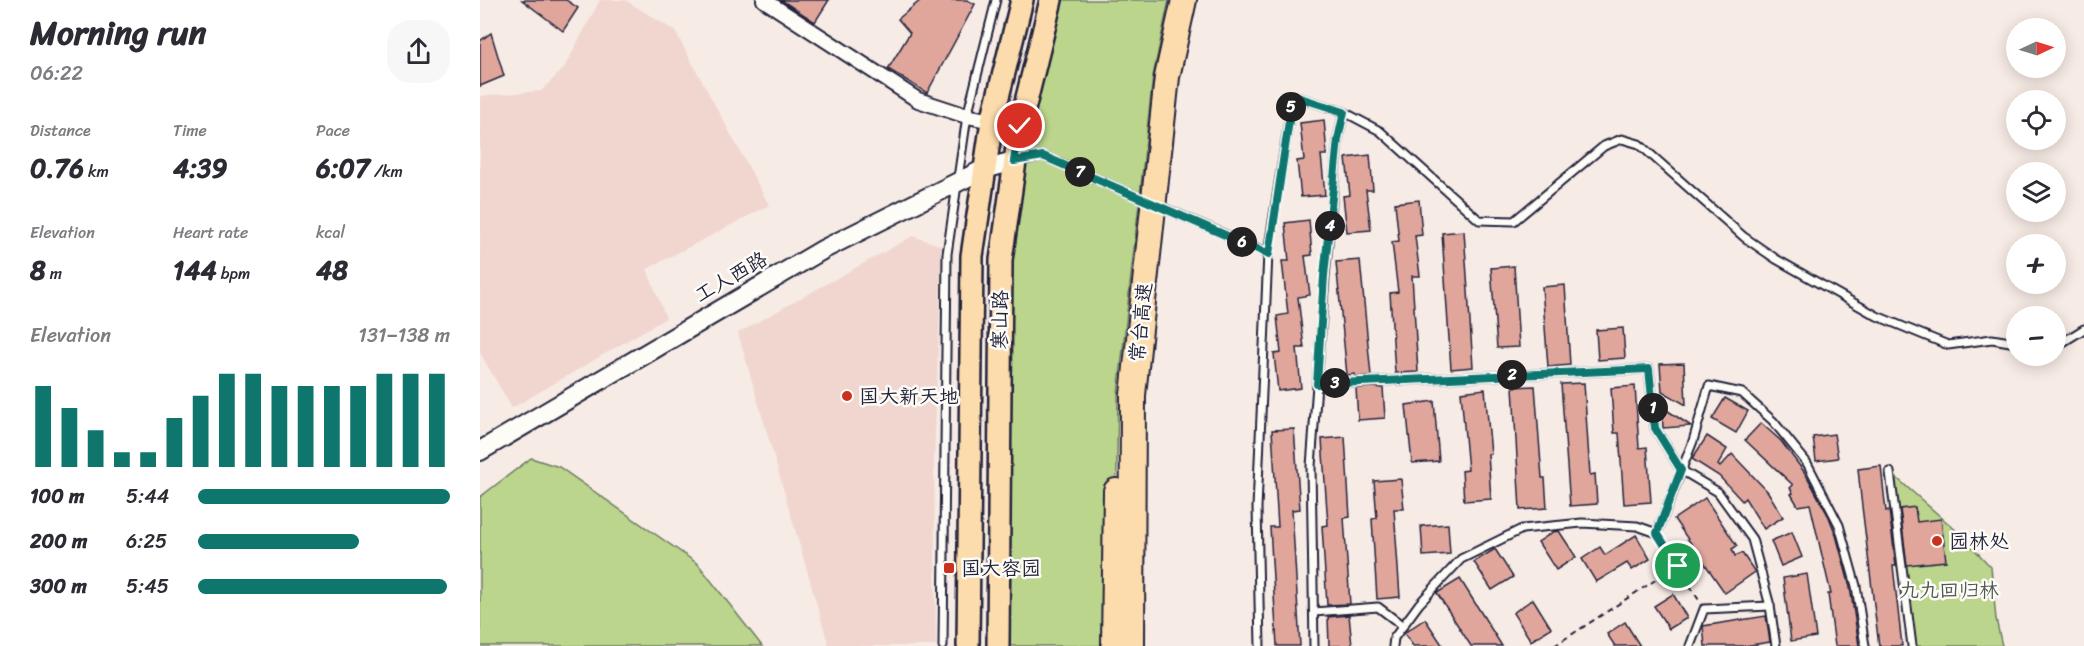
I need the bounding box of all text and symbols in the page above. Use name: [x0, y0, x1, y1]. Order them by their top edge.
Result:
text: Morning run: [30, 4, 206, 62]
north arrow: [2006, 18, 2066, 78]
map controls: [2006, 18, 2066, 366]
button: share: [387, 20, 450, 83]
text: 06:22: [30, 56, 83, 91]
button: locate: [2006, 90, 2066, 150]
pin: 5: [1276, 92, 1306, 122]
text: 5: [1286, 92, 1296, 121]
pin: [994, 100, 1045, 151]
icon: check: [1003, 109, 1036, 142]
text: Distance: [30, 116, 91, 145]
text: Time: [173, 116, 207, 145]
text: Pace: [316, 116, 350, 145]
text: 0.76: [30, 145, 84, 191]
text: 4:39: [173, 145, 227, 191]
text: 6:07: [316, 145, 370, 191]
text: km: [84, 157, 109, 186]
text: /km: [370, 157, 403, 186]
pin: 7: [1065, 157, 1095, 187]
text: 7: [1075, 157, 1085, 186]
button: layers: [2006, 162, 2066, 222]
pin: 4: [1315, 211, 1345, 241]
text: 4: [1325, 211, 1335, 240]
text: Elevation: [30, 218, 95, 247]
text: Heart rate: [173, 218, 248, 247]
text: kcal: [316, 218, 345, 247]
pin: 6: [1227, 227, 1257, 257]
text: 6: [1237, 227, 1247, 256]
button: +: [2006, 234, 2066, 294]
street label: 工人西路: [688, 241, 775, 312]
text: 8: [30, 247, 46, 293]
text: 144: [173, 247, 217, 293]
text: 48: [316, 247, 348, 293]
text: m: [46, 259, 62, 288]
text: bpm: [217, 259, 250, 288]
street label: 常台高速: [1119, 280, 1163, 364]
street label: 寒山路: [982, 289, 1018, 350]
button: −: [2006, 306, 2066, 366]
text: Elevation: [30, 318, 111, 353]
text: 131–138 m: [358, 318, 450, 353]
pin: 2: [1497, 360, 1527, 390]
text: 2: [1507, 360, 1517, 389]
pin: 3: [1320, 368, 1350, 398]
text: 3: [1331, 368, 1339, 397]
place label: 国大新天地: [859, 379, 959, 414]
marker: 国大新天地: [840, 389, 854, 403]
pin: 1: [1638, 393, 1668, 423]
text: 1: [1650, 393, 1656, 422]
text: 100 m: [30, 479, 84, 514]
text: 5:44: [126, 479, 169, 514]
text: 200 m: [30, 524, 87, 559]
text: 6:25: [126, 524, 167, 559]
place label: 园林处: [1949, 524, 2009, 559]
marker: 园林处: [1930, 534, 1944, 548]
pin: [1652, 540, 1703, 591]
icon: arrive: [1661, 549, 1694, 582]
place label: 国大容园: [961, 551, 1041, 586]
marker: 国大容园: [942, 561, 956, 575]
text: 300 m: [30, 569, 87, 604]
text: 5:45: [126, 569, 169, 604]
park label: 九九回归林: [1899, 573, 1999, 608]

